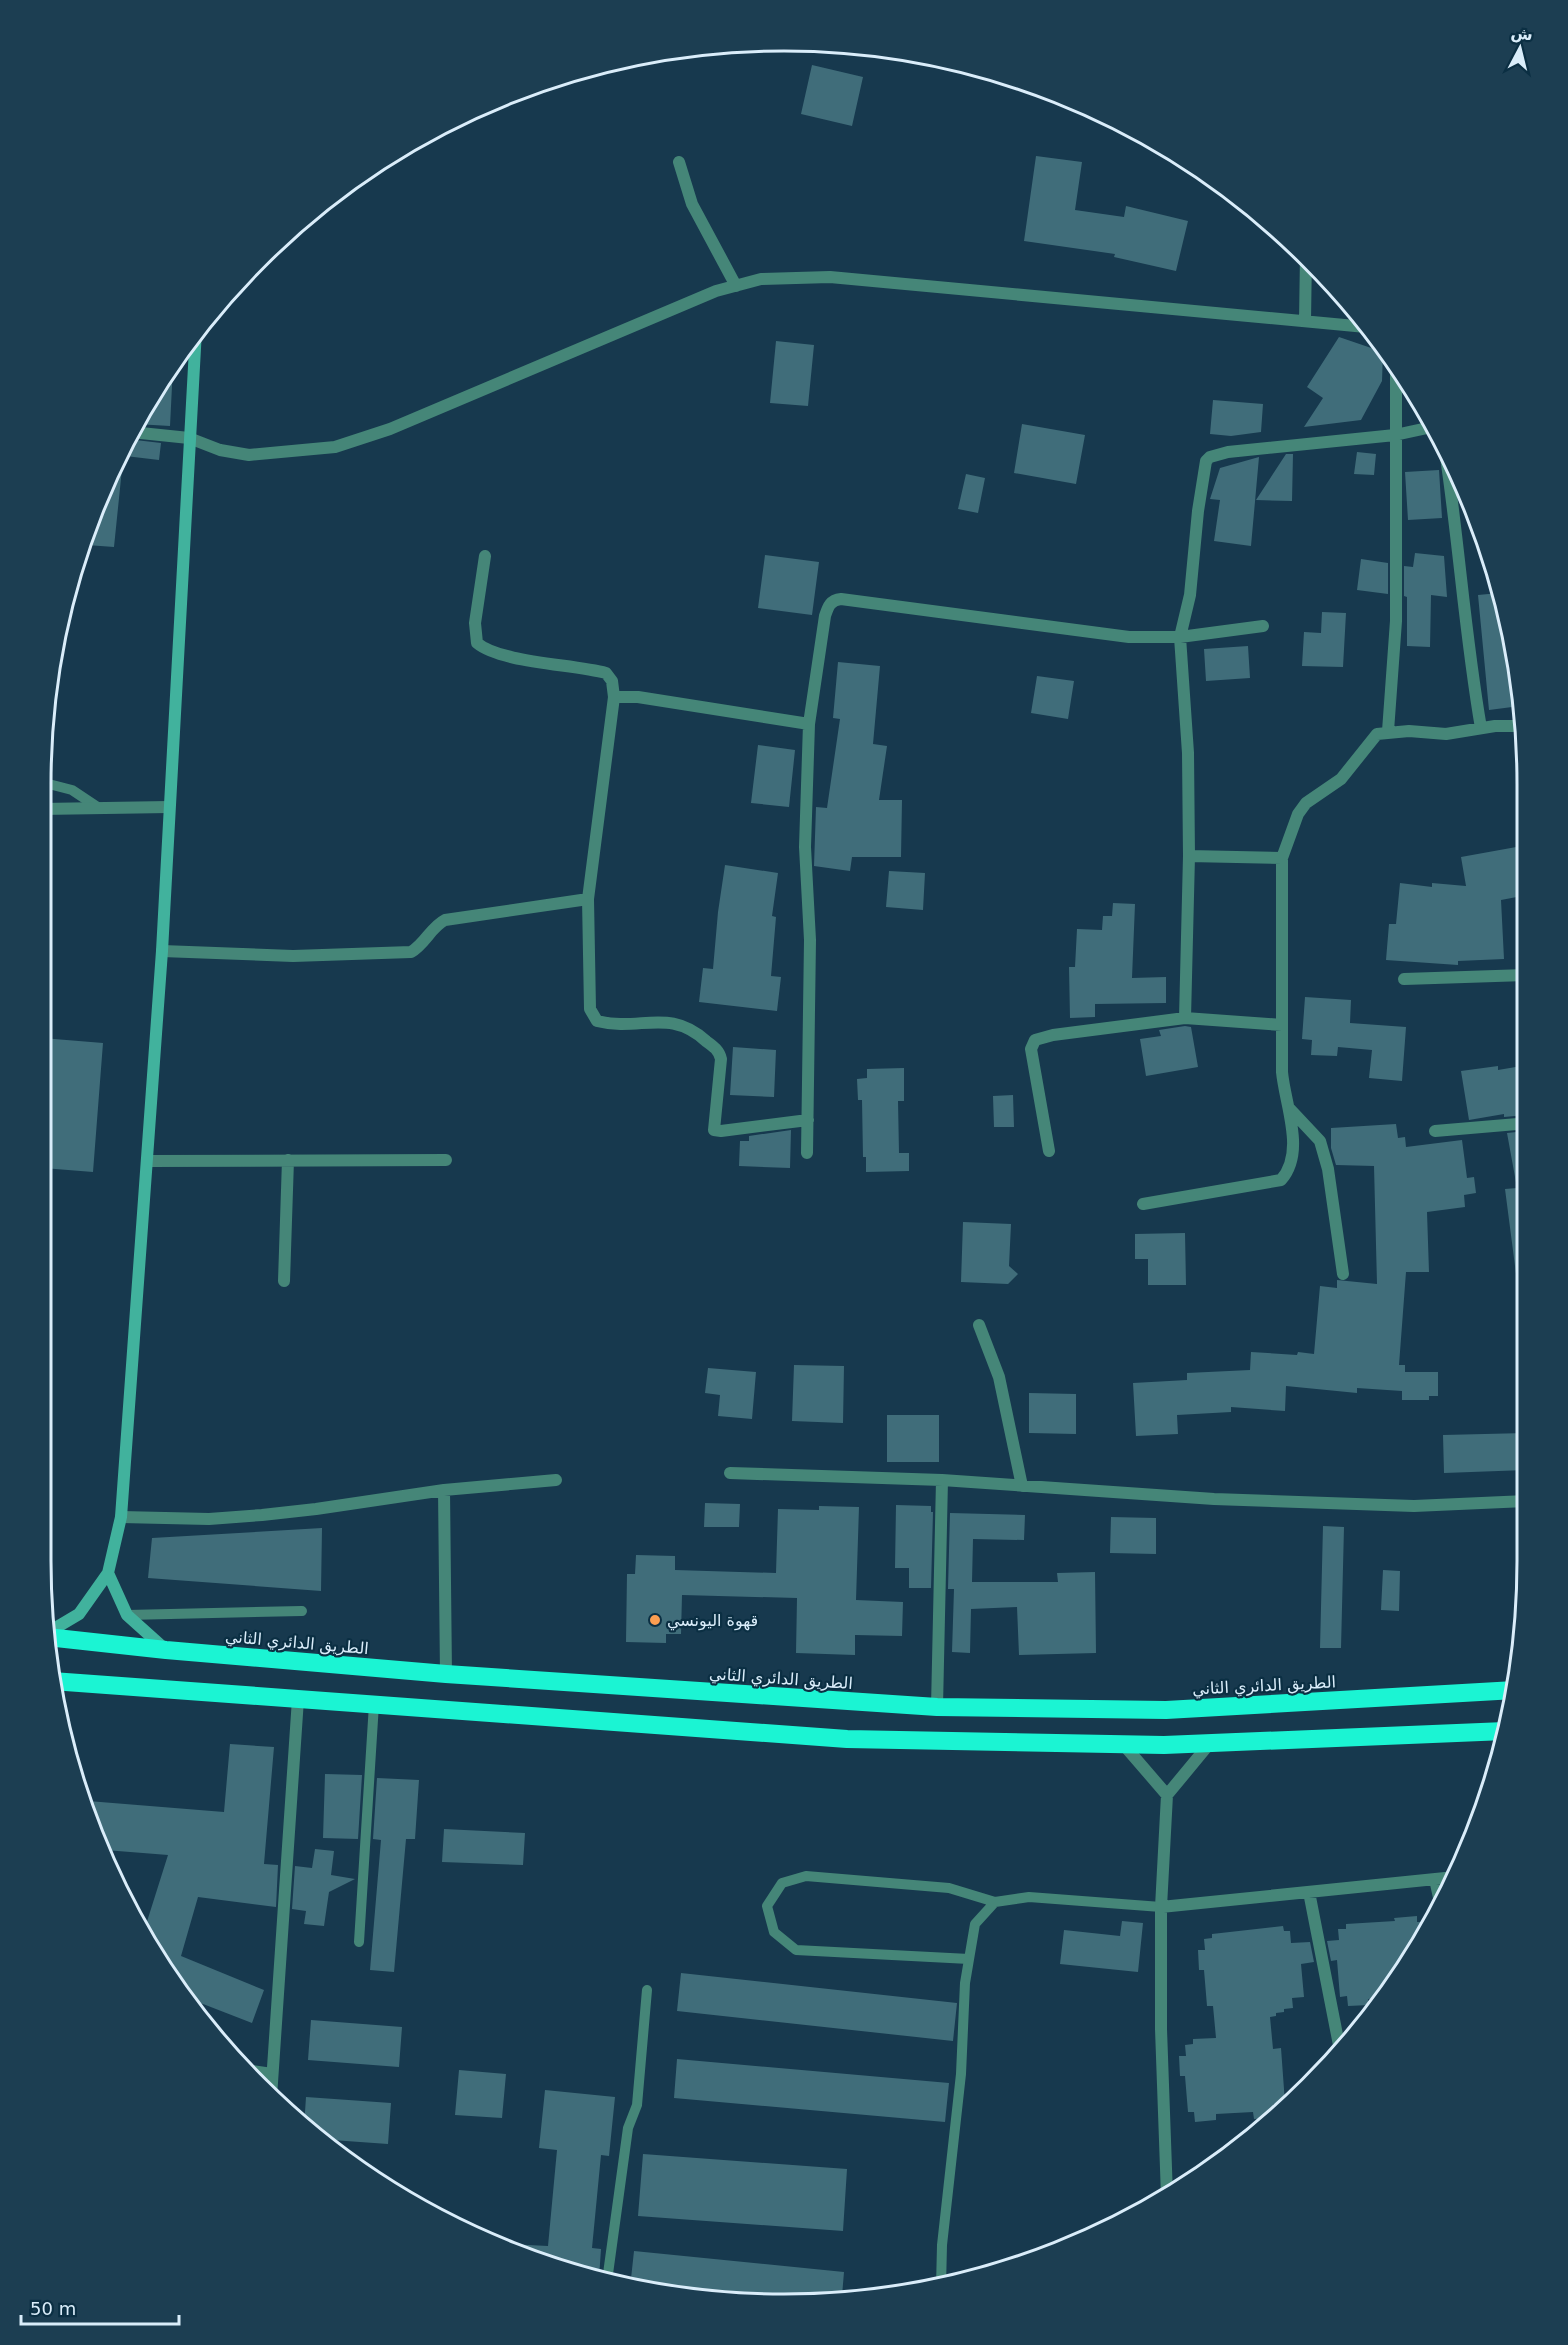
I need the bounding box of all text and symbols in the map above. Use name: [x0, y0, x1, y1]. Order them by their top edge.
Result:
north arrow: [1490, 18, 1550, 78]
text: ش: [1510, 23, 1534, 44]
place label: قهوة اليونسي: [667, 1611, 758, 1631]
marker: قهوة اليونسي: [648, 1613, 662, 1627]
street label: الطريق الدائري الثاني: [224, 1627, 370, 1659]
street label: الطريق الدائري الثاني: [708, 1664, 853, 1694]
street label: الطريق الدائري الثاني: [1192, 1672, 1336, 1700]
scale bar: [21, 2288, 178, 2326]
text: 50 m: [30, 2298, 76, 2319]

